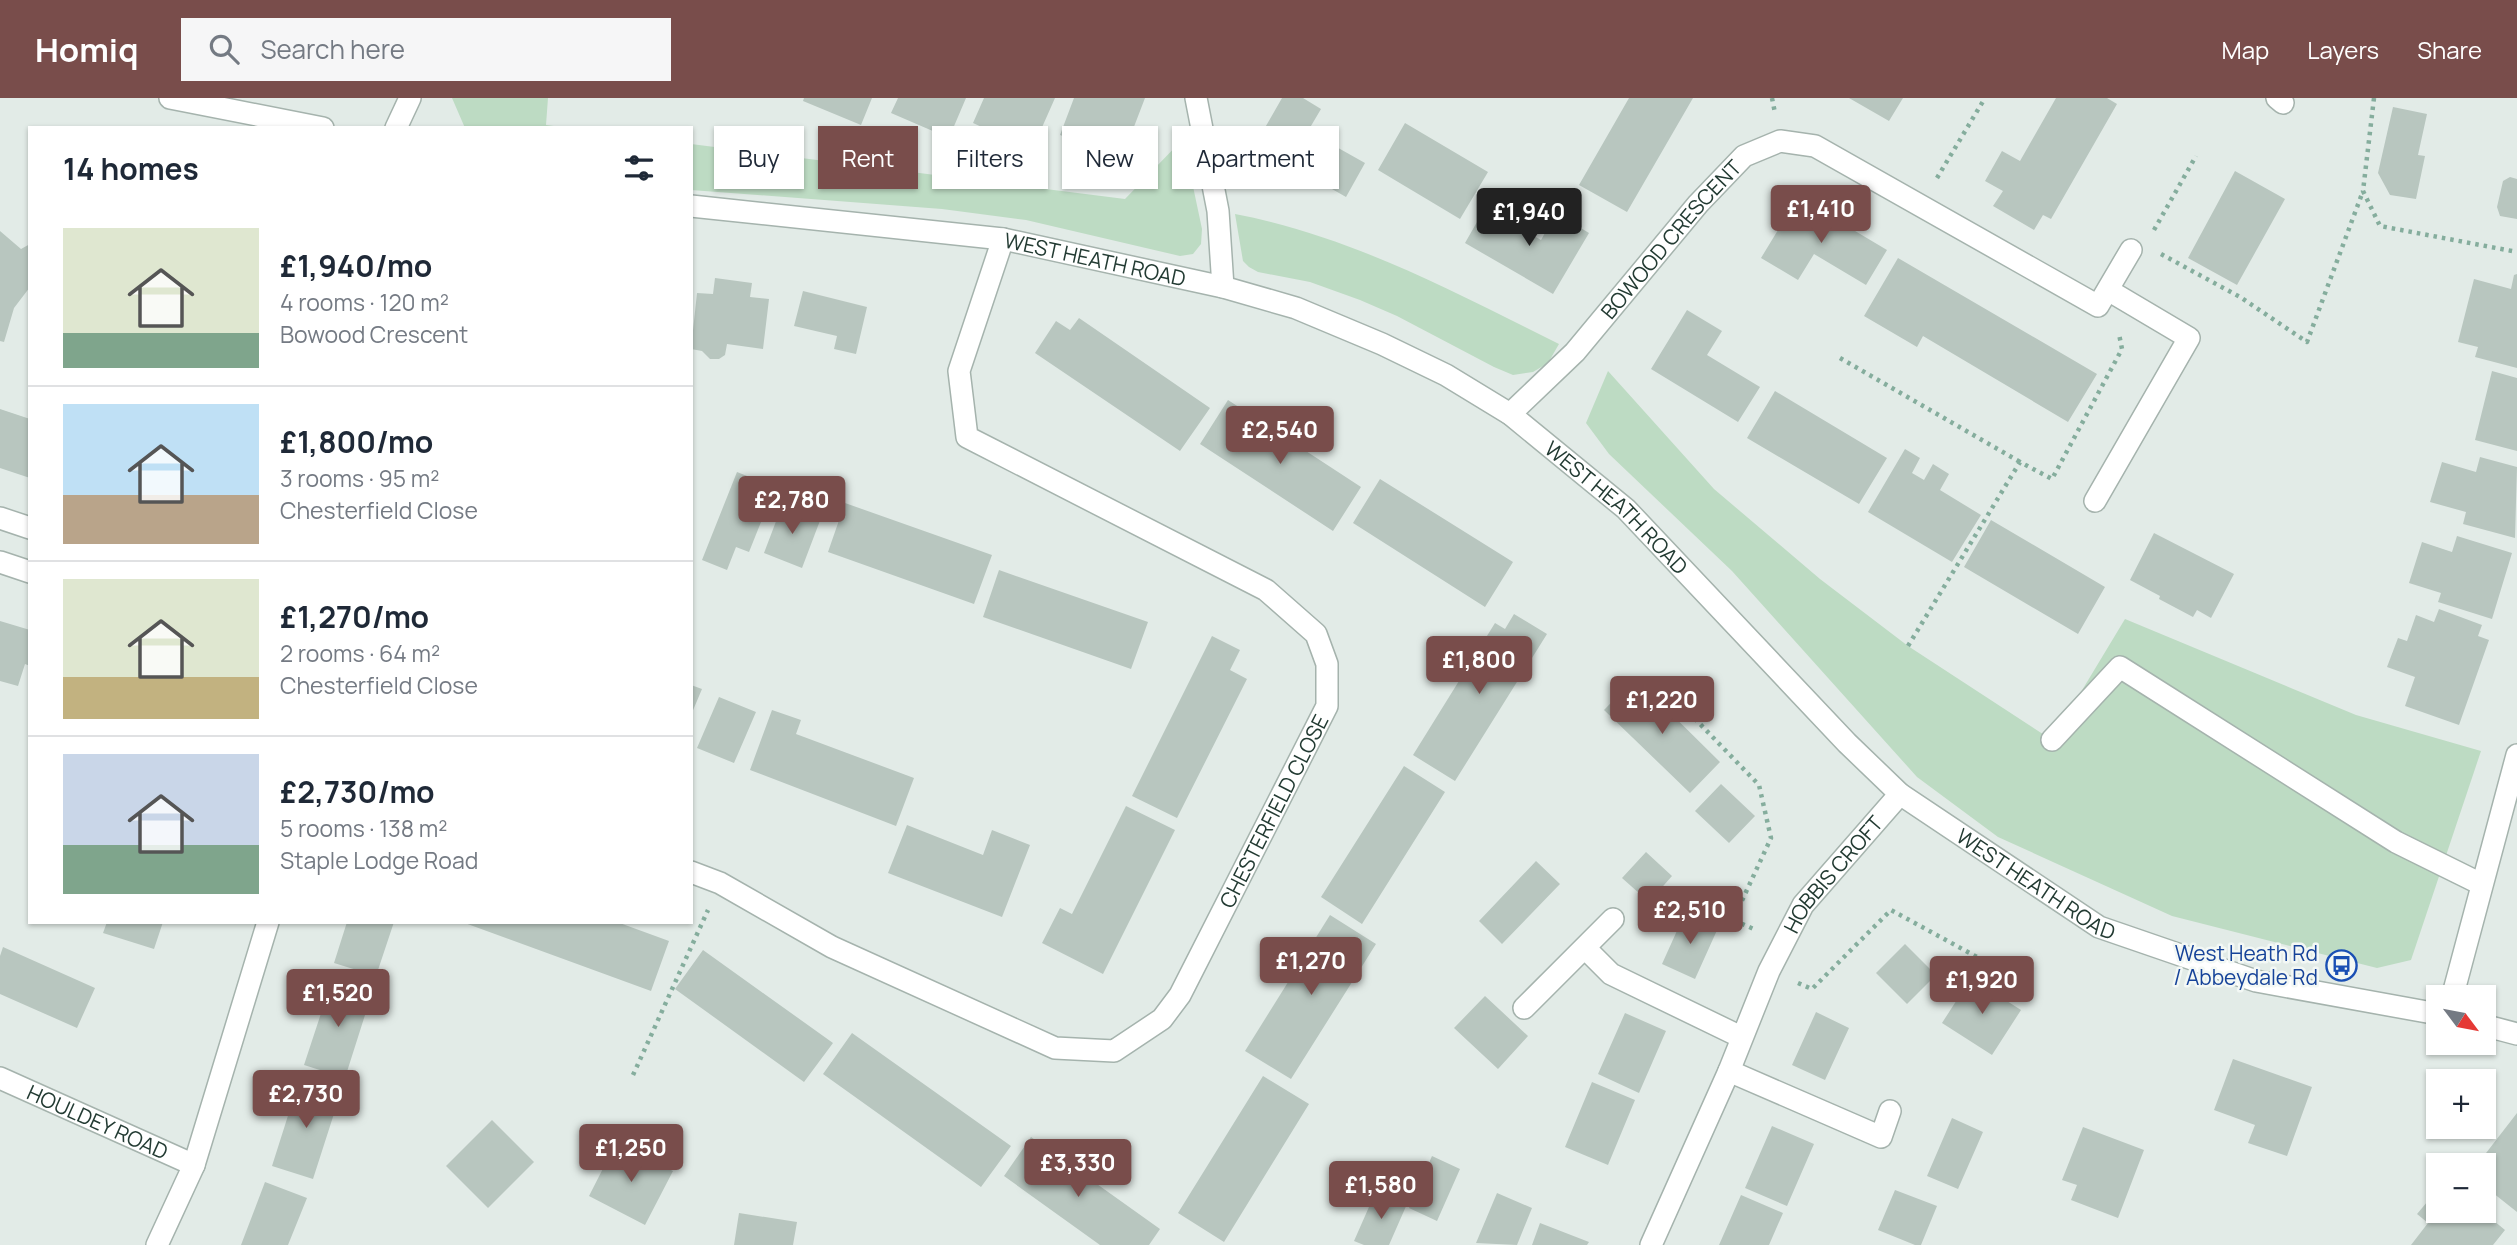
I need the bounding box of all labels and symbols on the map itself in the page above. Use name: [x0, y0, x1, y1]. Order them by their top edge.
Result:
street label: BOWOOD CRESCENT: [1594, 153, 1748, 325]
pin: £1,410: [1764, 186, 1878, 245]
pin: £1,940: [1472, 188, 1586, 248]
street label: WEST HEATH ROAD: [1002, 226, 1189, 293]
pin: £2,540: [1223, 406, 1337, 466]
street label: WEST HEATH ROAD: [1539, 434, 1694, 580]
pin: £2,780: [735, 476, 849, 536]
pin: £1,800: [1422, 636, 1536, 696]
pin: £1,220: [1605, 676, 1719, 736]
street label: CHESTERFIELD CLOSE: [1213, 709, 1334, 913]
street label: HOBBIS CROFT: [1777, 809, 1889, 938]
street label: WEST HEATH ROAD: [1951, 822, 2119, 946]
pin: £2,510: [1633, 886, 1747, 946]
pin: £1,270: [1254, 937, 1368, 997]
place label: West Heath Rd / Abbeydale Rd: [2174, 939, 2318, 991]
bus stop icon: West Heath Rd / Abbeydale Rd: [2324, 948, 2358, 982]
pin: £1,920: [1925, 956, 2039, 1016]
pin: £1,520: [281, 970, 395, 1029]
north arrow: [2426, 985, 2496, 1055]
pin: £2,730: [249, 1070, 363, 1130]
street label: HOULDEY ROAD: [23, 1078, 173, 1166]
pin: £1,250: [574, 1124, 688, 1184]
pin: £3,330: [1021, 1140, 1135, 1199]
pin: £1,580: [1324, 1162, 1438, 1221]

